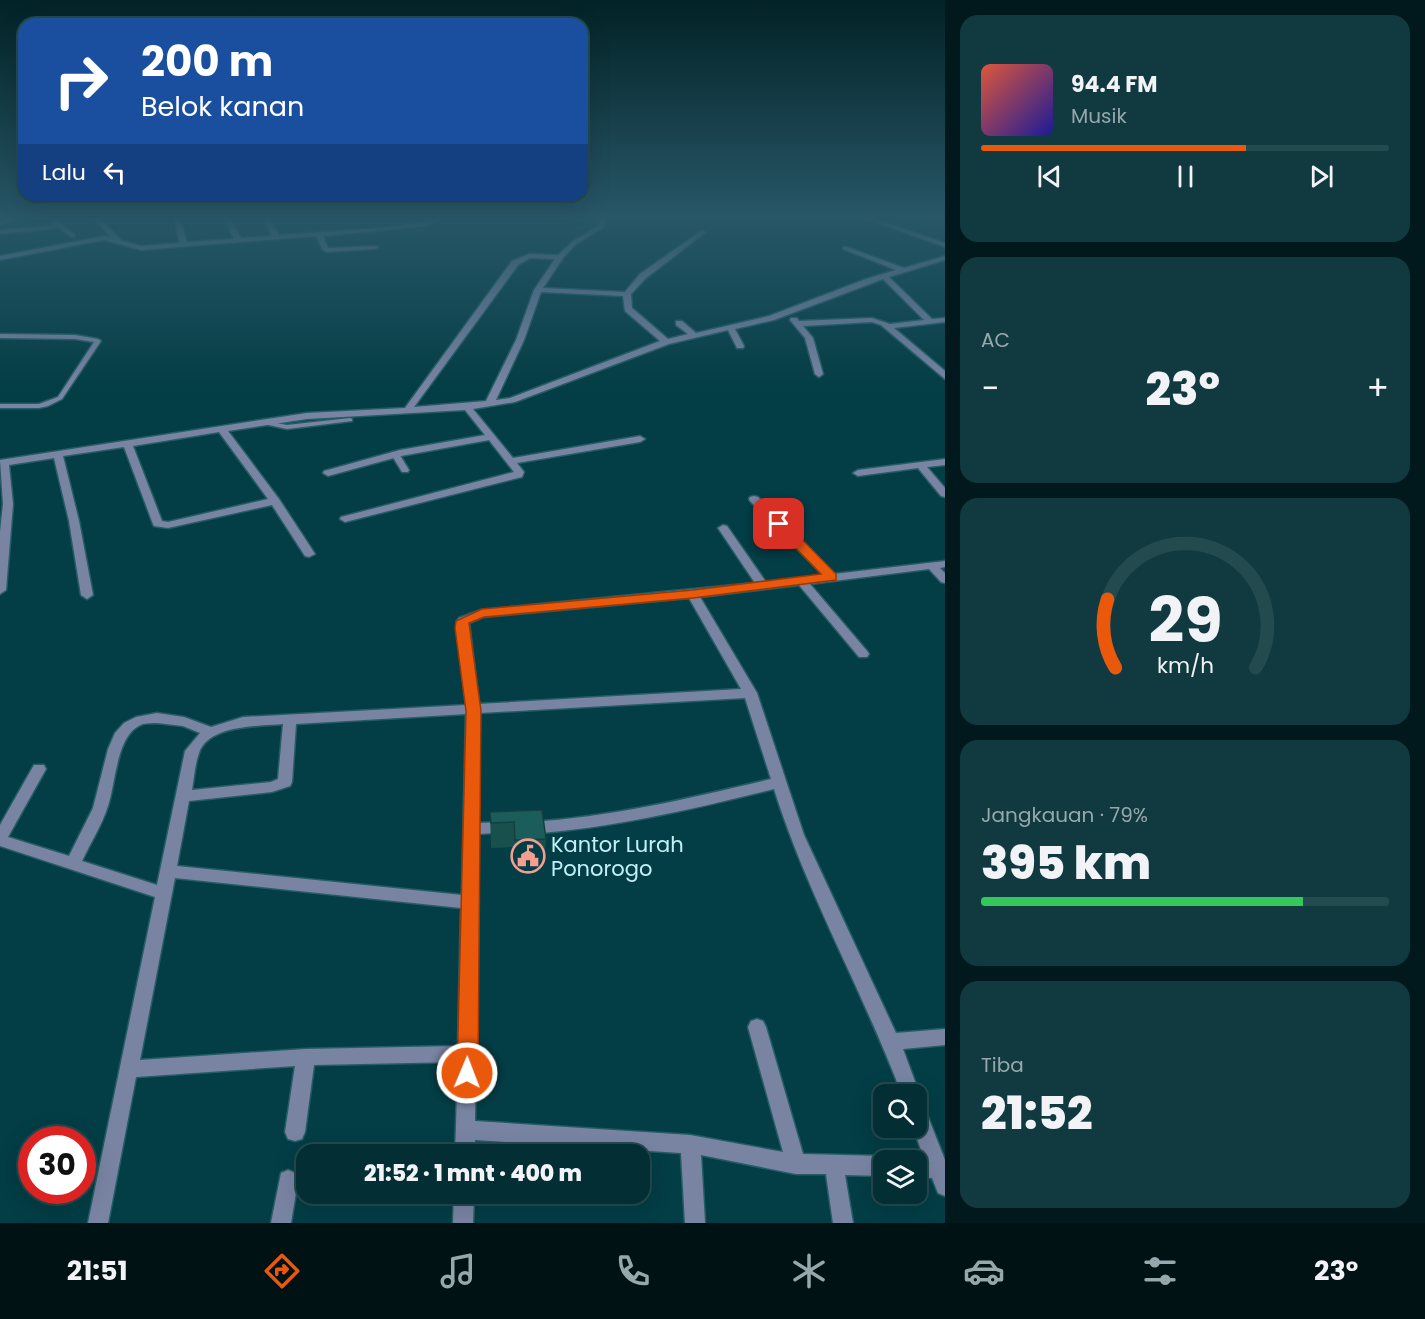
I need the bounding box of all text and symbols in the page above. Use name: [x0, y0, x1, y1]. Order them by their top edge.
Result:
text: 200 m: [141, 32, 273, 91]
icon: right: [42, 42, 120, 120]
text: 94.4 FM: [1071, 69, 1157, 100]
text: Belok kanan: [141, 88, 304, 125]
text: Musik: [1071, 102, 1127, 130]
icon: left: [98, 156, 131, 189]
text: Lalu: [42, 157, 86, 188]
icon: previous: [1033, 160, 1066, 193]
icon: pause: [1169, 160, 1202, 193]
icon: next: [1305, 160, 1338, 193]
text: AC: [981, 326, 1010, 354]
text: 23°: [1145, 358, 1220, 421]
text: −: [981, 365, 999, 412]
text: +: [1366, 365, 1389, 412]
pin: [753, 498, 804, 549]
icon: arrive: [762, 507, 795, 540]
text: 29: [1148, 577, 1222, 665]
text: km/h: [1156, 651, 1214, 682]
text: Jangkauan · 79%: [981, 801, 1148, 829]
place label: Kantor Lurah Ponorogo: [551, 830, 684, 883]
text: 395 km: [981, 832, 1151, 895]
public building icon: Kantor Lurah Ponorogo: [510, 838, 546, 874]
position arrow: [435, 1041, 499, 1105]
text: Tiba: [981, 1051, 1024, 1079]
text: 21:52: [981, 1082, 1093, 1145]
map controls: [873, 1084, 927, 1204]
button: search: [873, 1084, 927, 1138]
speed limit sign: 30: [18, 1126, 96, 1204]
button: layers: [873, 1150, 927, 1204]
text: 21:52 · 1 mnt · 400 m: [364, 1158, 582, 1189]
icon: directions: [261, 1250, 303, 1292]
icon: music: [437, 1250, 479, 1292]
icon: phone: [612, 1250, 654, 1292]
icon: climate: [788, 1250, 830, 1292]
icon: car: [963, 1250, 1005, 1292]
icon: filters: [1139, 1250, 1181, 1292]
text: 21:51: [67, 1252, 128, 1289]
text: 23°: [1314, 1252, 1358, 1289]

